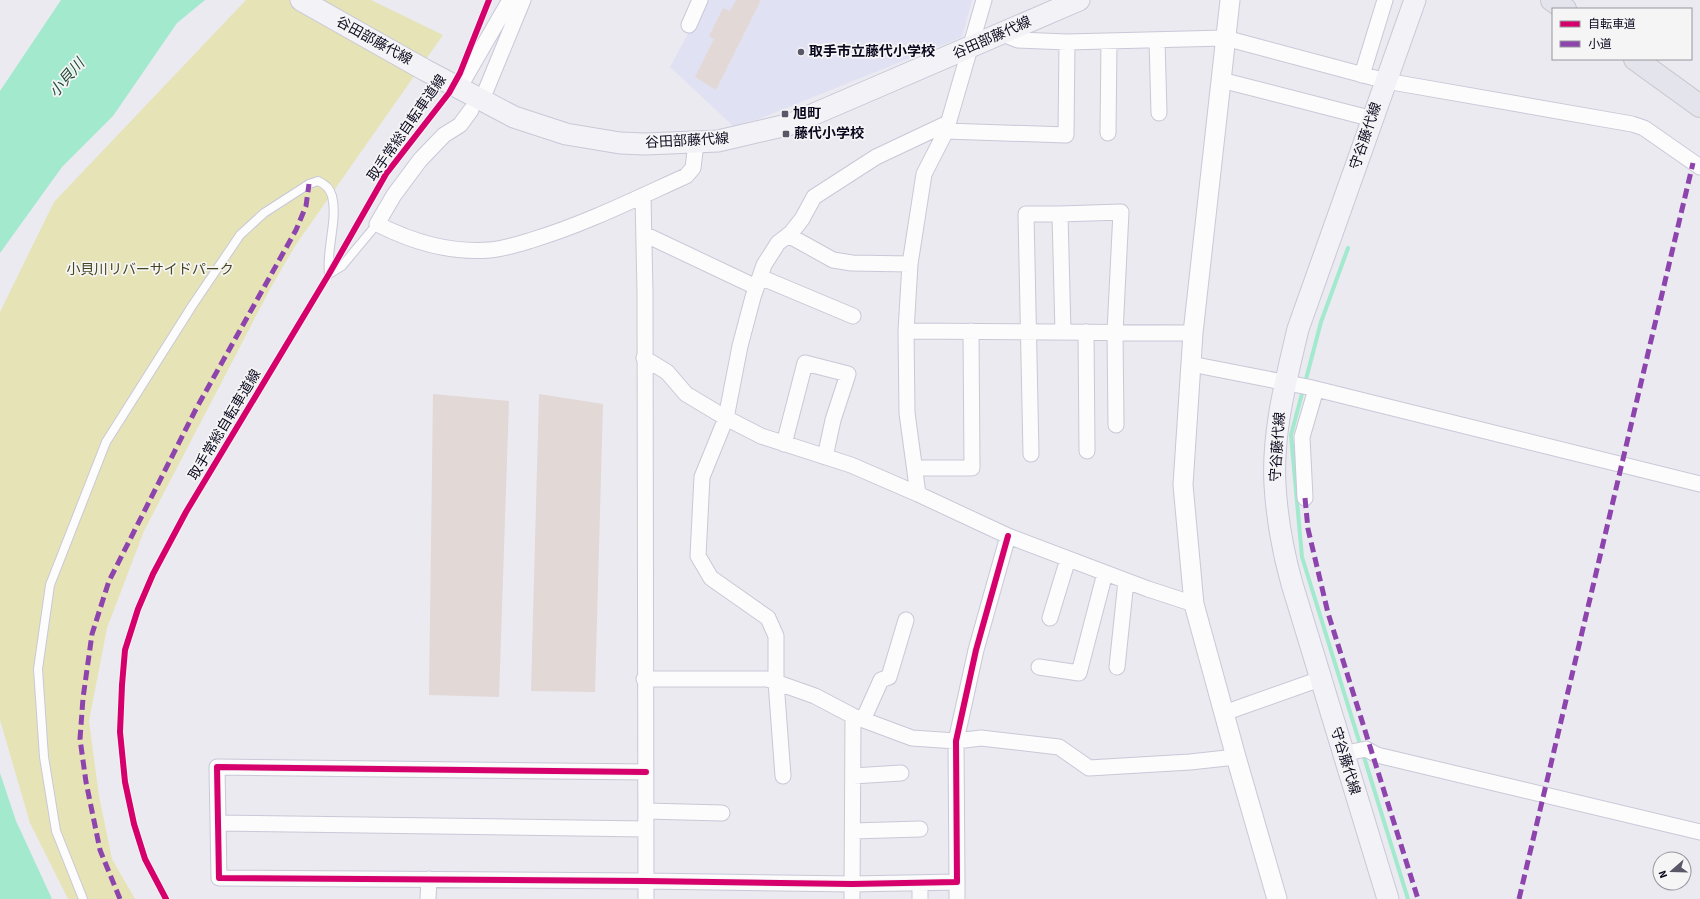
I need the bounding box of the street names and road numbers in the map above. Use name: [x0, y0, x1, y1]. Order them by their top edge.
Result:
street label: 谷田部藤代線: [332, 12, 416, 70]
street label: 谷田部藤代線: [950, 12, 1034, 64]
street label: 取手常総自転車道線: [363, 71, 451, 185]
street label: 守谷藤代線: [1345, 100, 1387, 172]
street label: 谷田部藤代線: [645, 129, 729, 153]
street label: 取手常総自転車道線: [184, 366, 266, 484]
street label: 守谷藤代線: [1266, 411, 1290, 483]
street label: 守谷藤代線: [1325, 725, 1365, 797]

